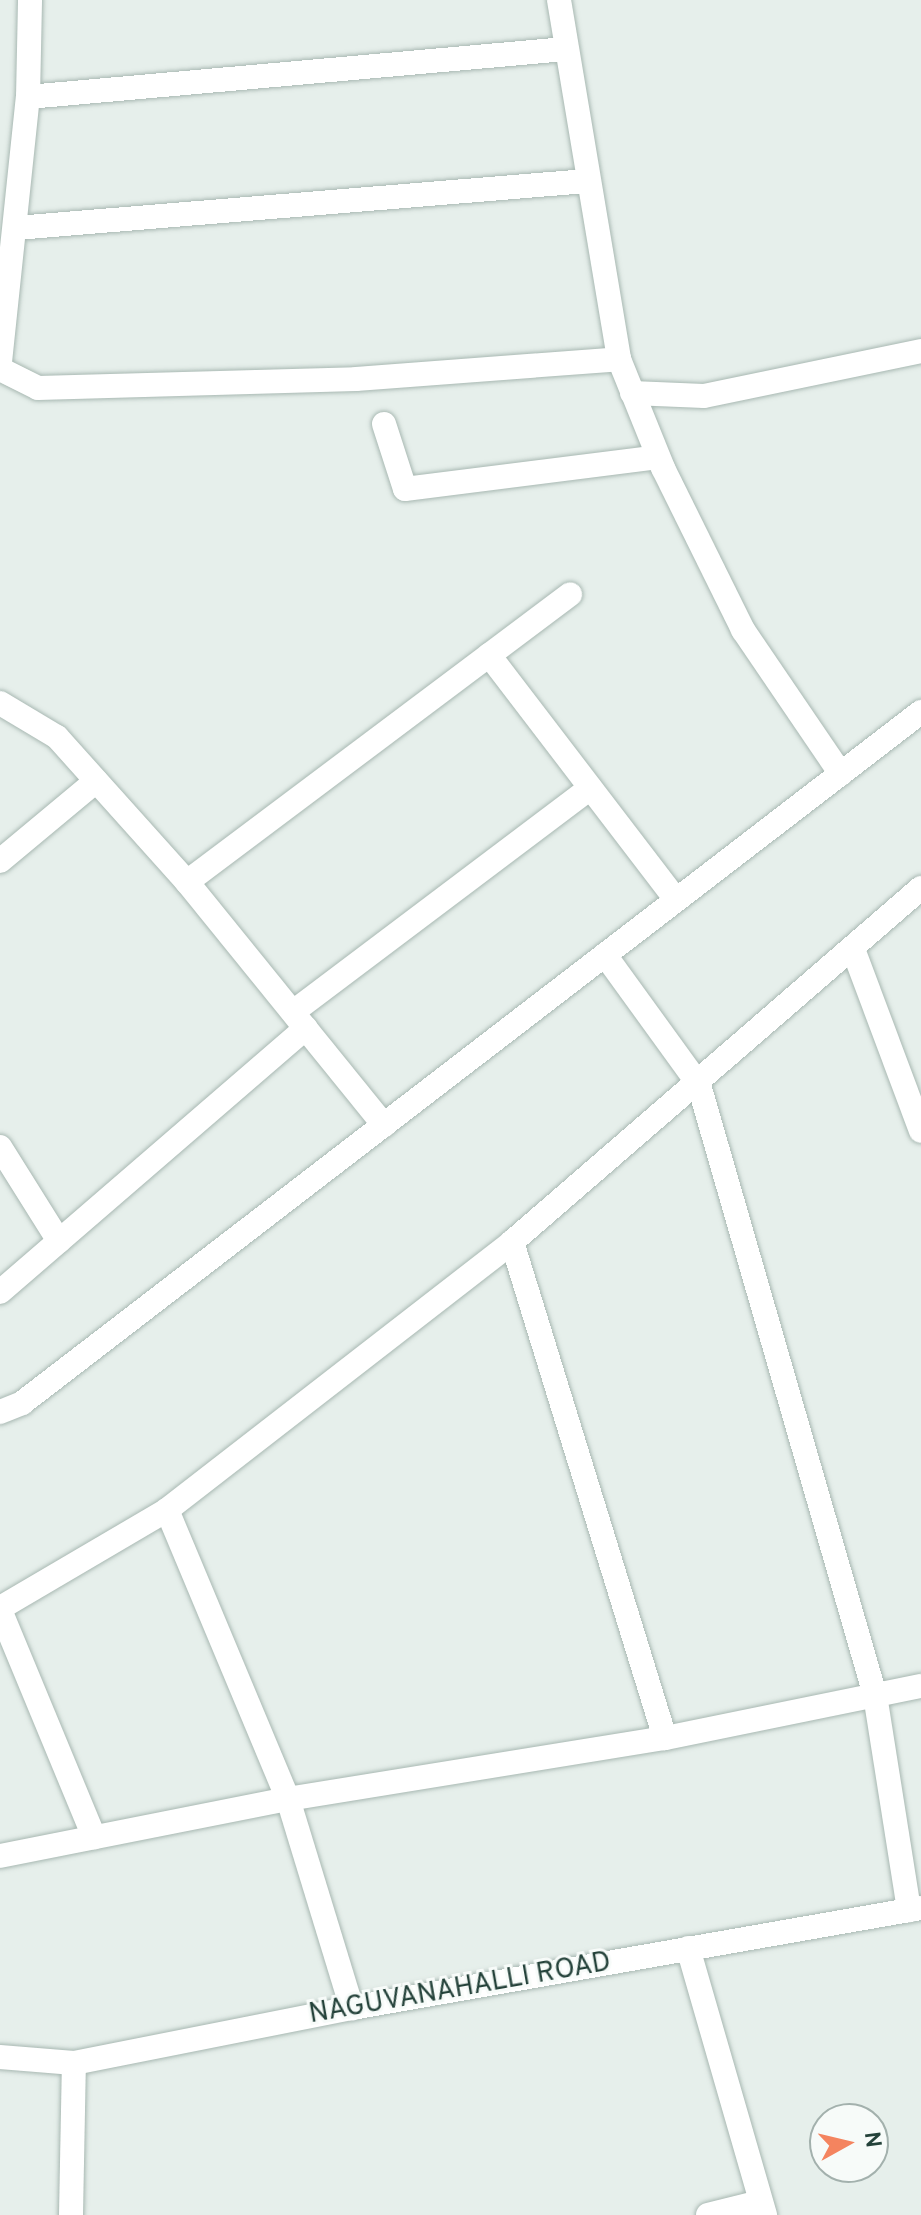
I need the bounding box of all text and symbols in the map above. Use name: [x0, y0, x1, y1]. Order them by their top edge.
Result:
street label: NAGUVANAHALLI ROAD: [306, 1946, 614, 2032]
north arrow: [809, 2103, 889, 2183]
text: N: [857, 2130, 886, 2150]

